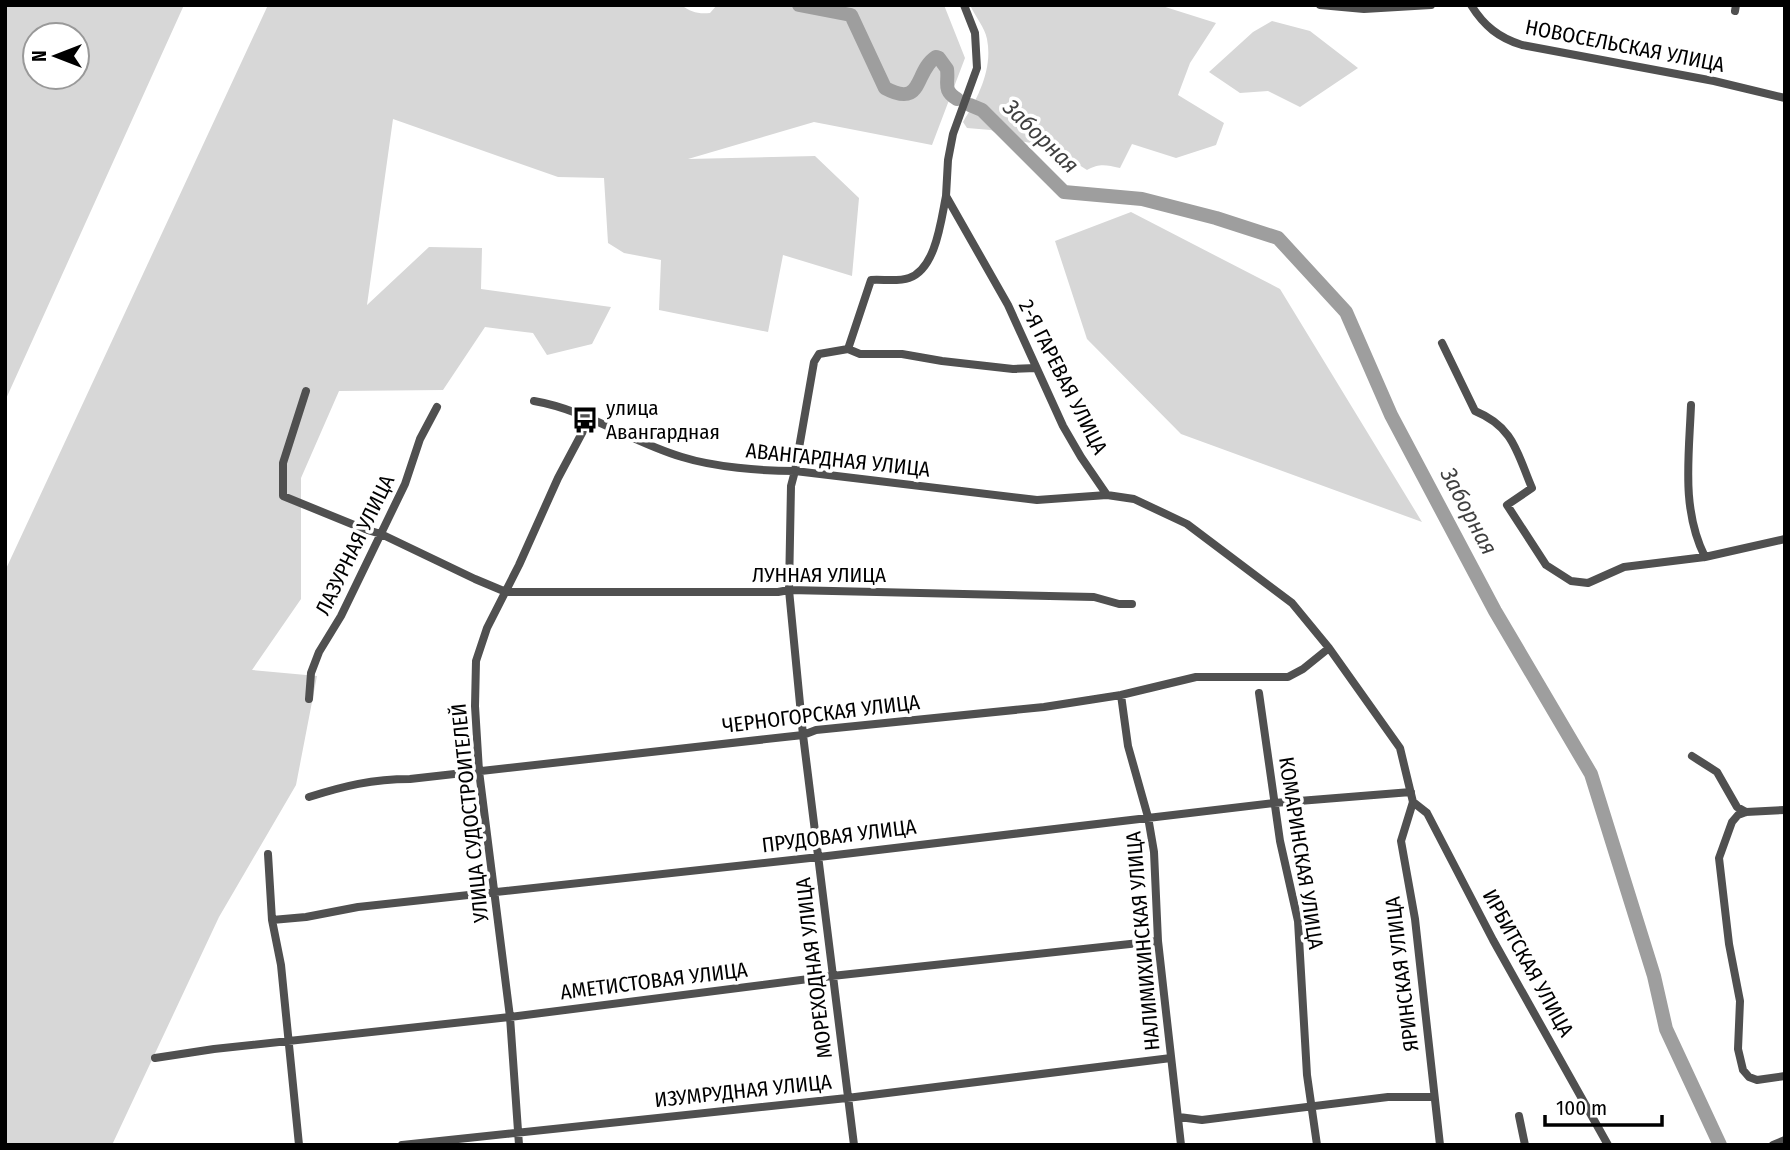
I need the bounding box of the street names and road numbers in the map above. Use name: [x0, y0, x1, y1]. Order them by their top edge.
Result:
street label: НОВОСЕЛЬСКАЯ УЛИЦА: [1523, 14, 1727, 78]
street label: 2-Я ГАРЕВАЯ УЛИЦА: [1013, 295, 1113, 459]
street label: АВАНГАРДНАЯ УЛИЦА: [745, 437, 931, 483]
street label: ЛАЗУРНАЯ УЛИЦА: [310, 471, 400, 619]
street label: ЛУННАЯ УЛИЦА: [752, 562, 886, 588]
street label: ЧЕРНОГОРСКАЯ УЛИЦА: [721, 689, 921, 739]
street label: УЛИЦА СУДОСТРОИТЕЛЕЙ: [446, 702, 495, 925]
street label: КОМАРИНСКАЯ УЛИЦА: [1273, 755, 1329, 951]
street label: ПРУДОВАЯ УЛИЦА: [760, 814, 918, 858]
street label: НАЛИМИХИНСКАЯ УЛИЦА: [1120, 830, 1166, 1052]
street label: МОРЕХОДНАЯ УЛИЦА: [790, 876, 838, 1060]
street label: ИРБИТСКАЯ УЛИЦА: [1477, 885, 1579, 1041]
street label: ЯРИНСКАЯ УЛИЦА: [1380, 895, 1424, 1053]
street label: АМЕТИСТОВАЯ УЛИЦА: [559, 957, 749, 1005]
street label: ИЗУМРУДНАЯ УЛИЦА: [653, 1069, 833, 1113]

